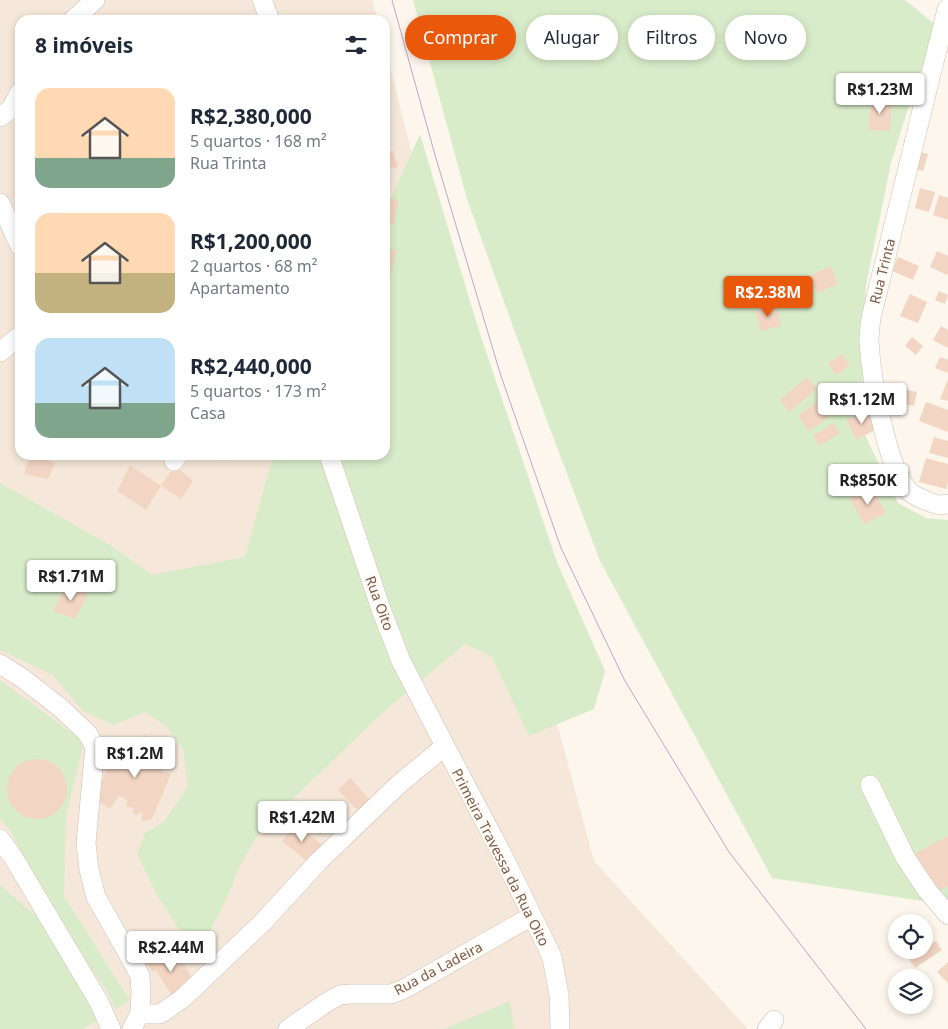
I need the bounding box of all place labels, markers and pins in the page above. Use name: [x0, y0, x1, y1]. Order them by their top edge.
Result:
pin: R$1.23M: [834, 72, 926, 115]
pin: R$2.38M: [722, 276, 814, 318]
pin: R$1.12M: [816, 382, 908, 425]
pin: R$850K: [827, 464, 909, 506]
pin: R$1.71M: [25, 560, 117, 602]
pin: R$1.2M: [94, 736, 176, 779]
pin: R$1.42M: [256, 800, 348, 843]
pin: R$2.44M: [125, 930, 217, 973]

